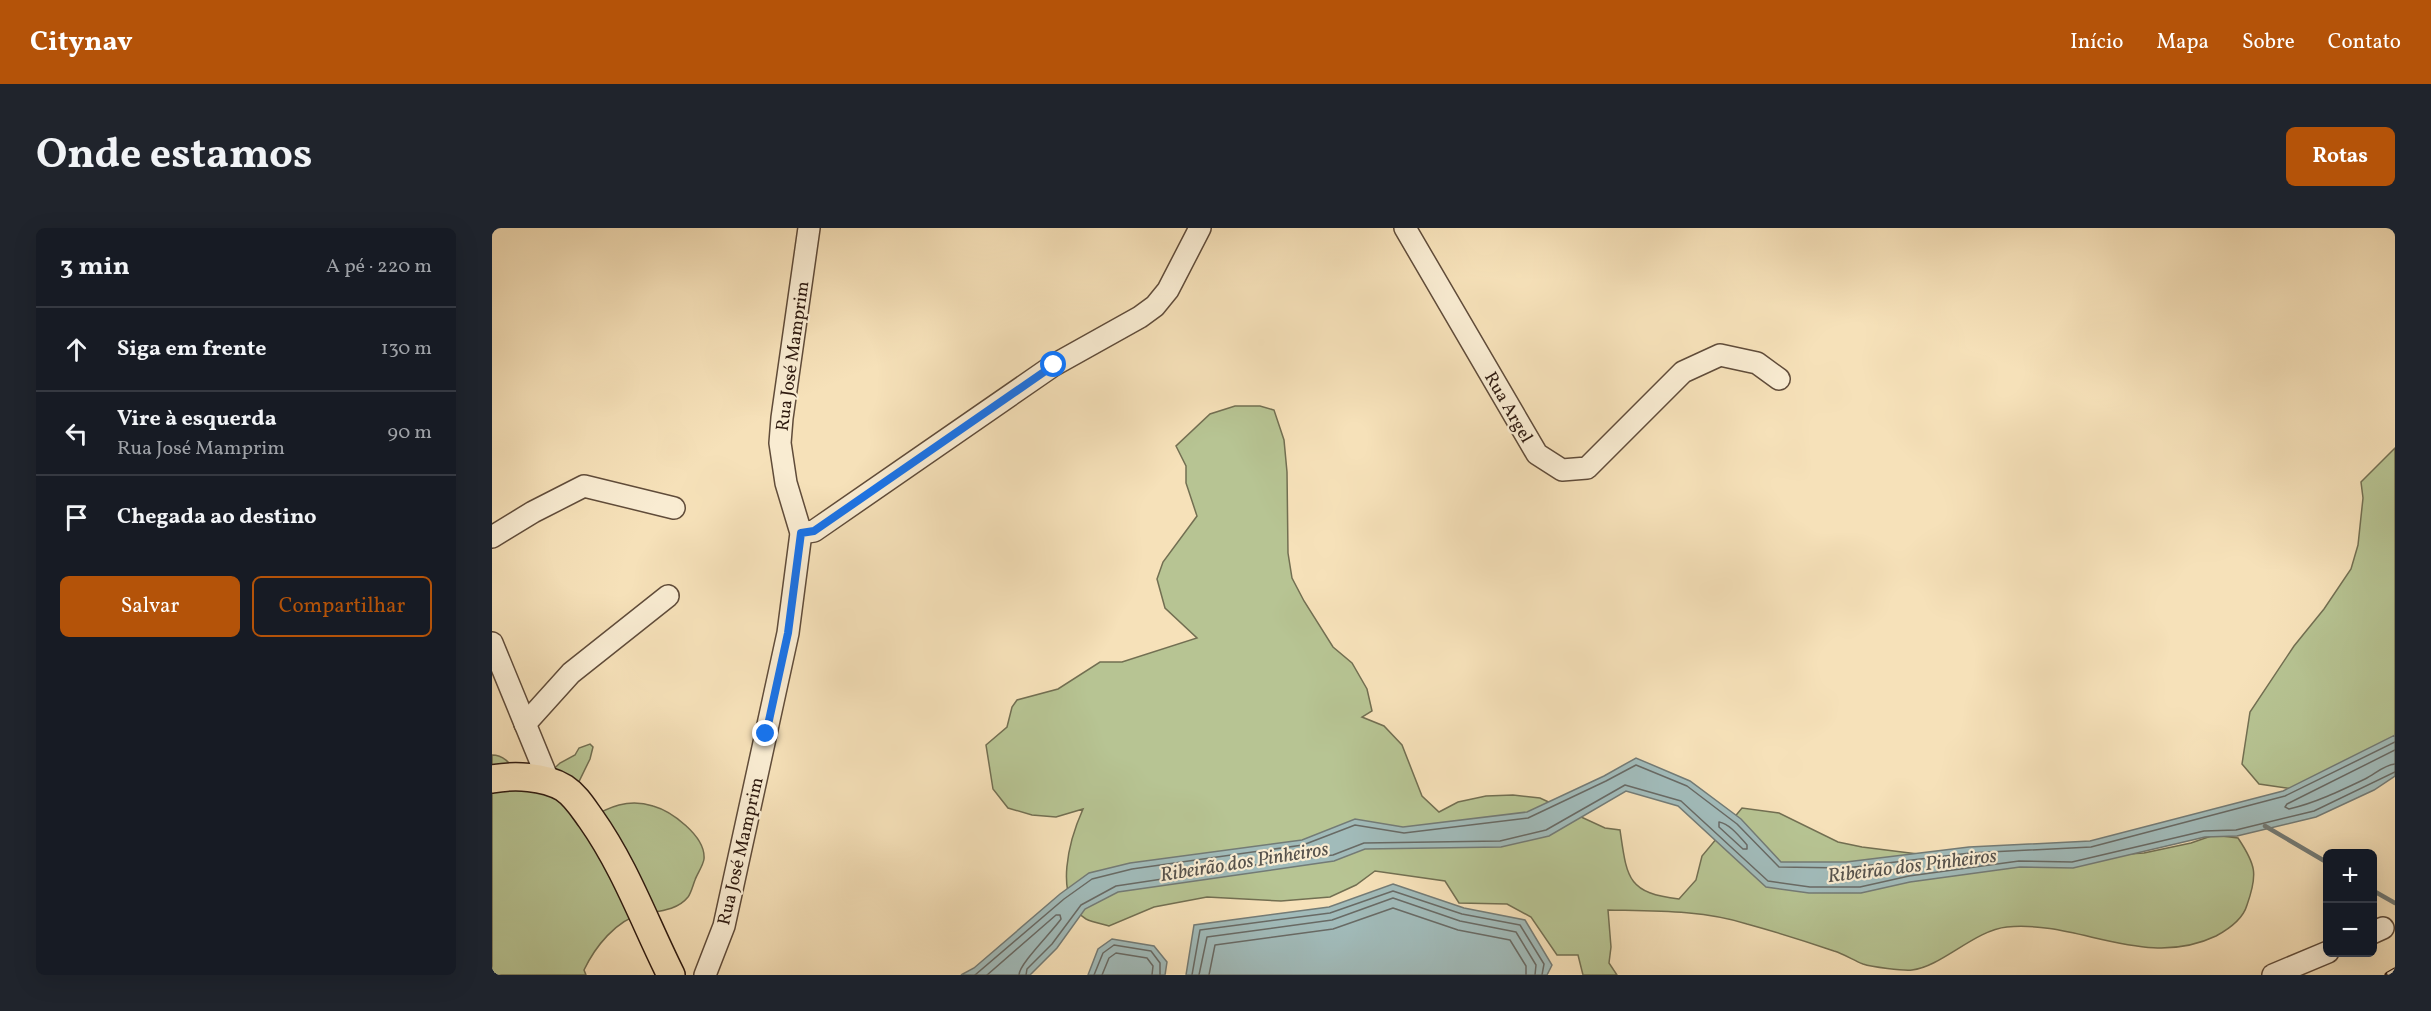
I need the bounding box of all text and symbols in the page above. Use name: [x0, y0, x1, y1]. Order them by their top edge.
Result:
text: Citynav: [30, 23, 133, 62]
text: Início: [2070, 28, 2123, 57]
text: Mapa: [2156, 28, 2209, 57]
text: Sobre: [2242, 28, 2295, 57]
text: Contato: [2328, 28, 2401, 57]
text: Onde estamos: [36, 127, 312, 186]
button: Rotas: [2286, 127, 2395, 186]
text: 3 min: [60, 249, 130, 285]
text: A pé · 220 m: [326, 253, 432, 281]
street label: Rua José Mamprim: [771, 280, 816, 433]
icon: ahead: [60, 333, 93, 366]
text: Siga em frente: [117, 334, 267, 365]
text: 130 m: [381, 335, 432, 363]
route start: [1040, 351, 1066, 377]
street label: Rua Argel: [1477, 368, 1538, 448]
text: Vire à esquerda: [117, 404, 277, 435]
icon: left: [60, 417, 93, 450]
text: 90 m: [388, 419, 432, 447]
text: Rua José Mamprim: [117, 435, 285, 463]
icon: arrive: [60, 501, 93, 534]
text: Chegada ao destino: [117, 502, 317, 533]
button: Salvar: [60, 576, 240, 637]
button: Compartilhar: [252, 576, 432, 637]
route end: [752, 720, 778, 746]
street label: Rua José Mamprim: [712, 775, 771, 928]
water label: Ribeirão dos Pinheiros: [1158, 836, 1331, 890]
water label: Ribeirão dos Pinheiros: [1826, 843, 1999, 891]
map controls: [2323, 849, 2377, 957]
button: +: [2323, 849, 2377, 903]
button: −: [2323, 903, 2377, 957]

